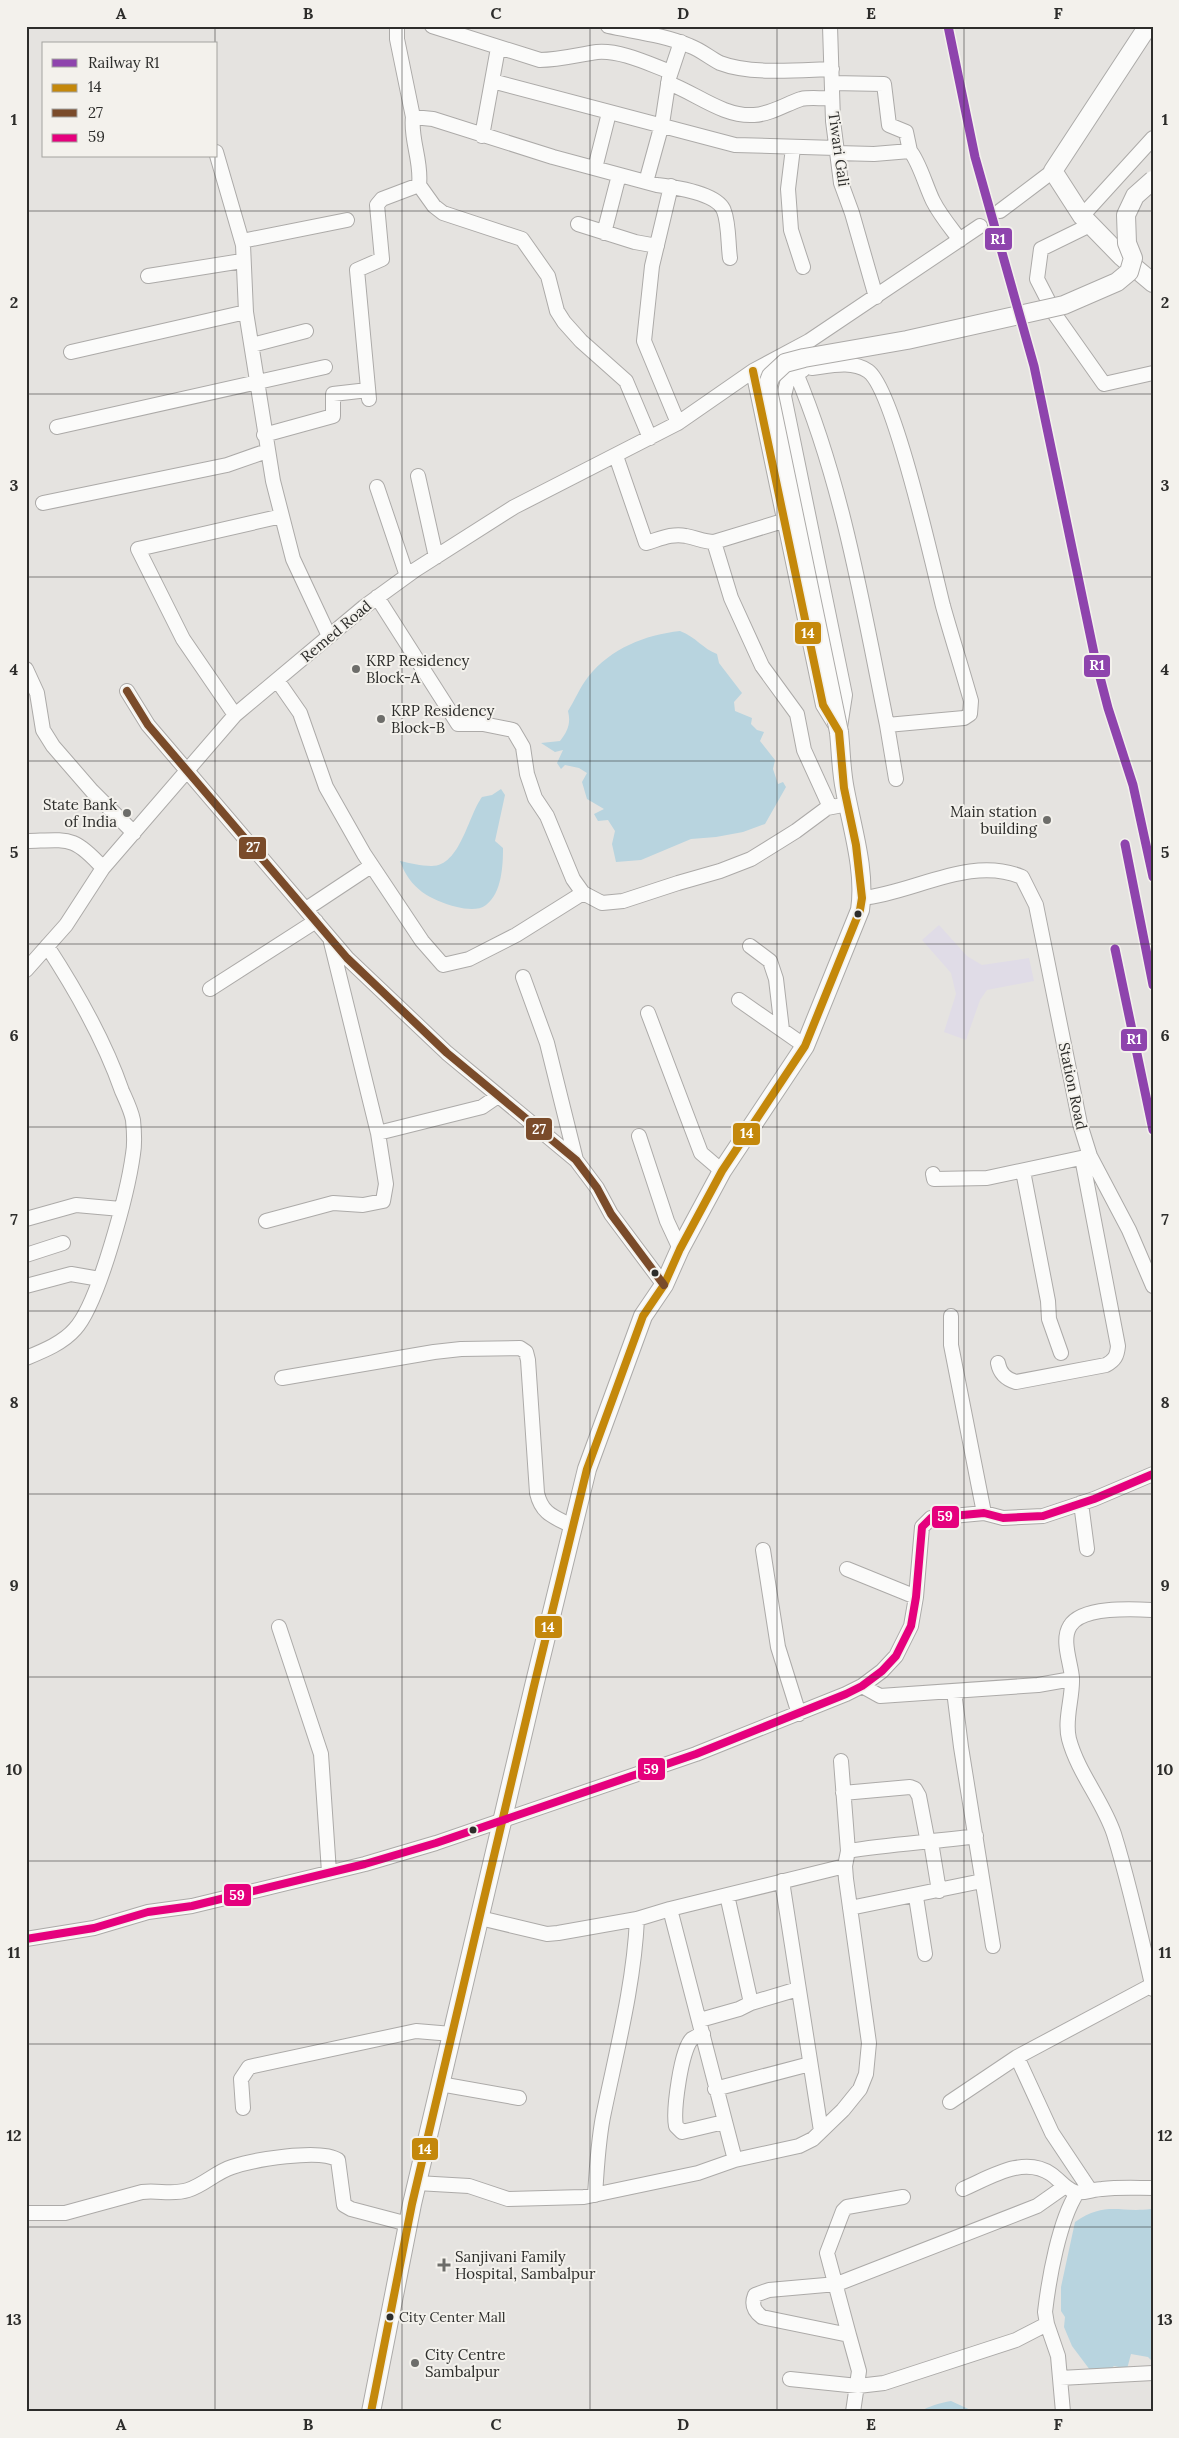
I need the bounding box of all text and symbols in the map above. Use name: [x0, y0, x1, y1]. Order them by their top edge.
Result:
text: A: [116, 3, 127, 23]
text: B: [303, 3, 314, 23]
text: C: [490, 3, 502, 23]
text: D: [677, 3, 689, 23]
text: E: [866, 3, 876, 23]
text: F: [1053, 3, 1063, 23]
legend: [42, 42, 218, 158]
text: Railway R1: [88, 53, 160, 72]
text: 14: [88, 77, 102, 96]
text: 27: [88, 103, 103, 122]
text: 1: [11, 109, 17, 129]
text: 1: [1162, 109, 1168, 129]
street label: Tiwari Gali: [824, 110, 854, 188]
text: 59: [88, 127, 105, 146]
line badge: R1: [984, 227, 1013, 251]
text: R1: [990, 230, 1006, 248]
text: 2: [10, 292, 18, 312]
text: 2: [1161, 292, 1169, 312]
text: 3: [10, 475, 19, 495]
text: 3: [1161, 475, 1170, 495]
street label: Remed Road: [297, 596, 375, 666]
line badge: 14: [794, 621, 822, 645]
text: 14: [801, 624, 815, 642]
place label: KRP Residency Block-A: [366, 651, 469, 687]
line badge: R1: [1083, 654, 1111, 678]
text: R1: [1089, 656, 1105, 674]
text: 4: [10, 659, 19, 679]
text: 4: [1161, 659, 1170, 679]
marker: KRP Residency Block-A: [350, 663, 362, 675]
place label: KRP Residency Block-B: [391, 701, 494, 737]
marker: KRP Residency Block-B: [375, 713, 387, 725]
place label: State Bank of India: [43, 795, 117, 831]
place label: Main station building: [950, 802, 1038, 838]
marker: State Bank of India: [121, 807, 133, 819]
marker: Main station building: [1041, 814, 1053, 826]
line badge: 27: [238, 836, 267, 860]
text: 27: [246, 838, 260, 856]
text: 5: [10, 842, 19, 862]
text: 5: [1161, 842, 1170, 862]
unlabelled marker: [853, 909, 863, 919]
text: 6: [9, 1025, 19, 1045]
text: 6: [1160, 1025, 1170, 1045]
line badge: R1: [1120, 1028, 1148, 1052]
text: R1: [1126, 1030, 1142, 1048]
street label: Station Road: [1055, 1041, 1092, 1131]
line badge: 27: [525, 1117, 553, 1141]
text: 27: [532, 1120, 546, 1138]
line badge: 14: [732, 1122, 761, 1146]
text: 14: [740, 1124, 754, 1142]
text: 7: [10, 1209, 18, 1229]
text: 7: [1161, 1209, 1169, 1229]
unlabelled marker: [650, 1268, 660, 1278]
text: 8: [9, 1392, 19, 1412]
text: 8: [1160, 1392, 1170, 1412]
line badge: 59: [931, 1505, 960, 1529]
text: 59: [937, 1507, 953, 1525]
text: 9: [9, 1575, 19, 1595]
text: 9: [1160, 1575, 1170, 1595]
line badge: 14: [534, 1615, 563, 1639]
text: 14: [541, 1618, 555, 1636]
line badge: 59: [637, 1757, 666, 1781]
text: 10: [6, 1759, 22, 1779]
text: 10: [1157, 1759, 1173, 1779]
text: 59: [643, 1760, 659, 1778]
unlabelled marker: [468, 1825, 478, 1835]
line badge: 59: [223, 1883, 252, 1907]
text: 59: [229, 1886, 245, 1904]
text: 11: [8, 1942, 21, 1962]
text: 11: [1159, 1942, 1172, 1962]
text: 12: [6, 2125, 22, 2145]
text: 12: [1157, 2125, 1173, 2145]
line badge: 14: [411, 2137, 439, 2161]
text: 14: [418, 2140, 432, 2158]
place label: Sanjivani Family Hospital, Sambalpur: [455, 2247, 596, 2283]
marker: Sanjivani Family Hospital, Sambalpur: [437, 2258, 451, 2272]
place label: City Center Mall: [399, 2308, 506, 2326]
text: 13: [6, 2309, 22, 2329]
text: 13: [1157, 2309, 1173, 2329]
marker: City Center Mall: [385, 2312, 395, 2322]
place label: City Centre Sambalpur: [425, 2345, 506, 2381]
marker: City Centre Sambalpur: [409, 2357, 421, 2369]
text: A: [116, 2414, 127, 2434]
text: B: [303, 2414, 314, 2434]
text: C: [490, 2414, 502, 2434]
text: D: [677, 2414, 689, 2434]
text: E: [866, 2414, 876, 2434]
text: F: [1053, 2414, 1063, 2434]

